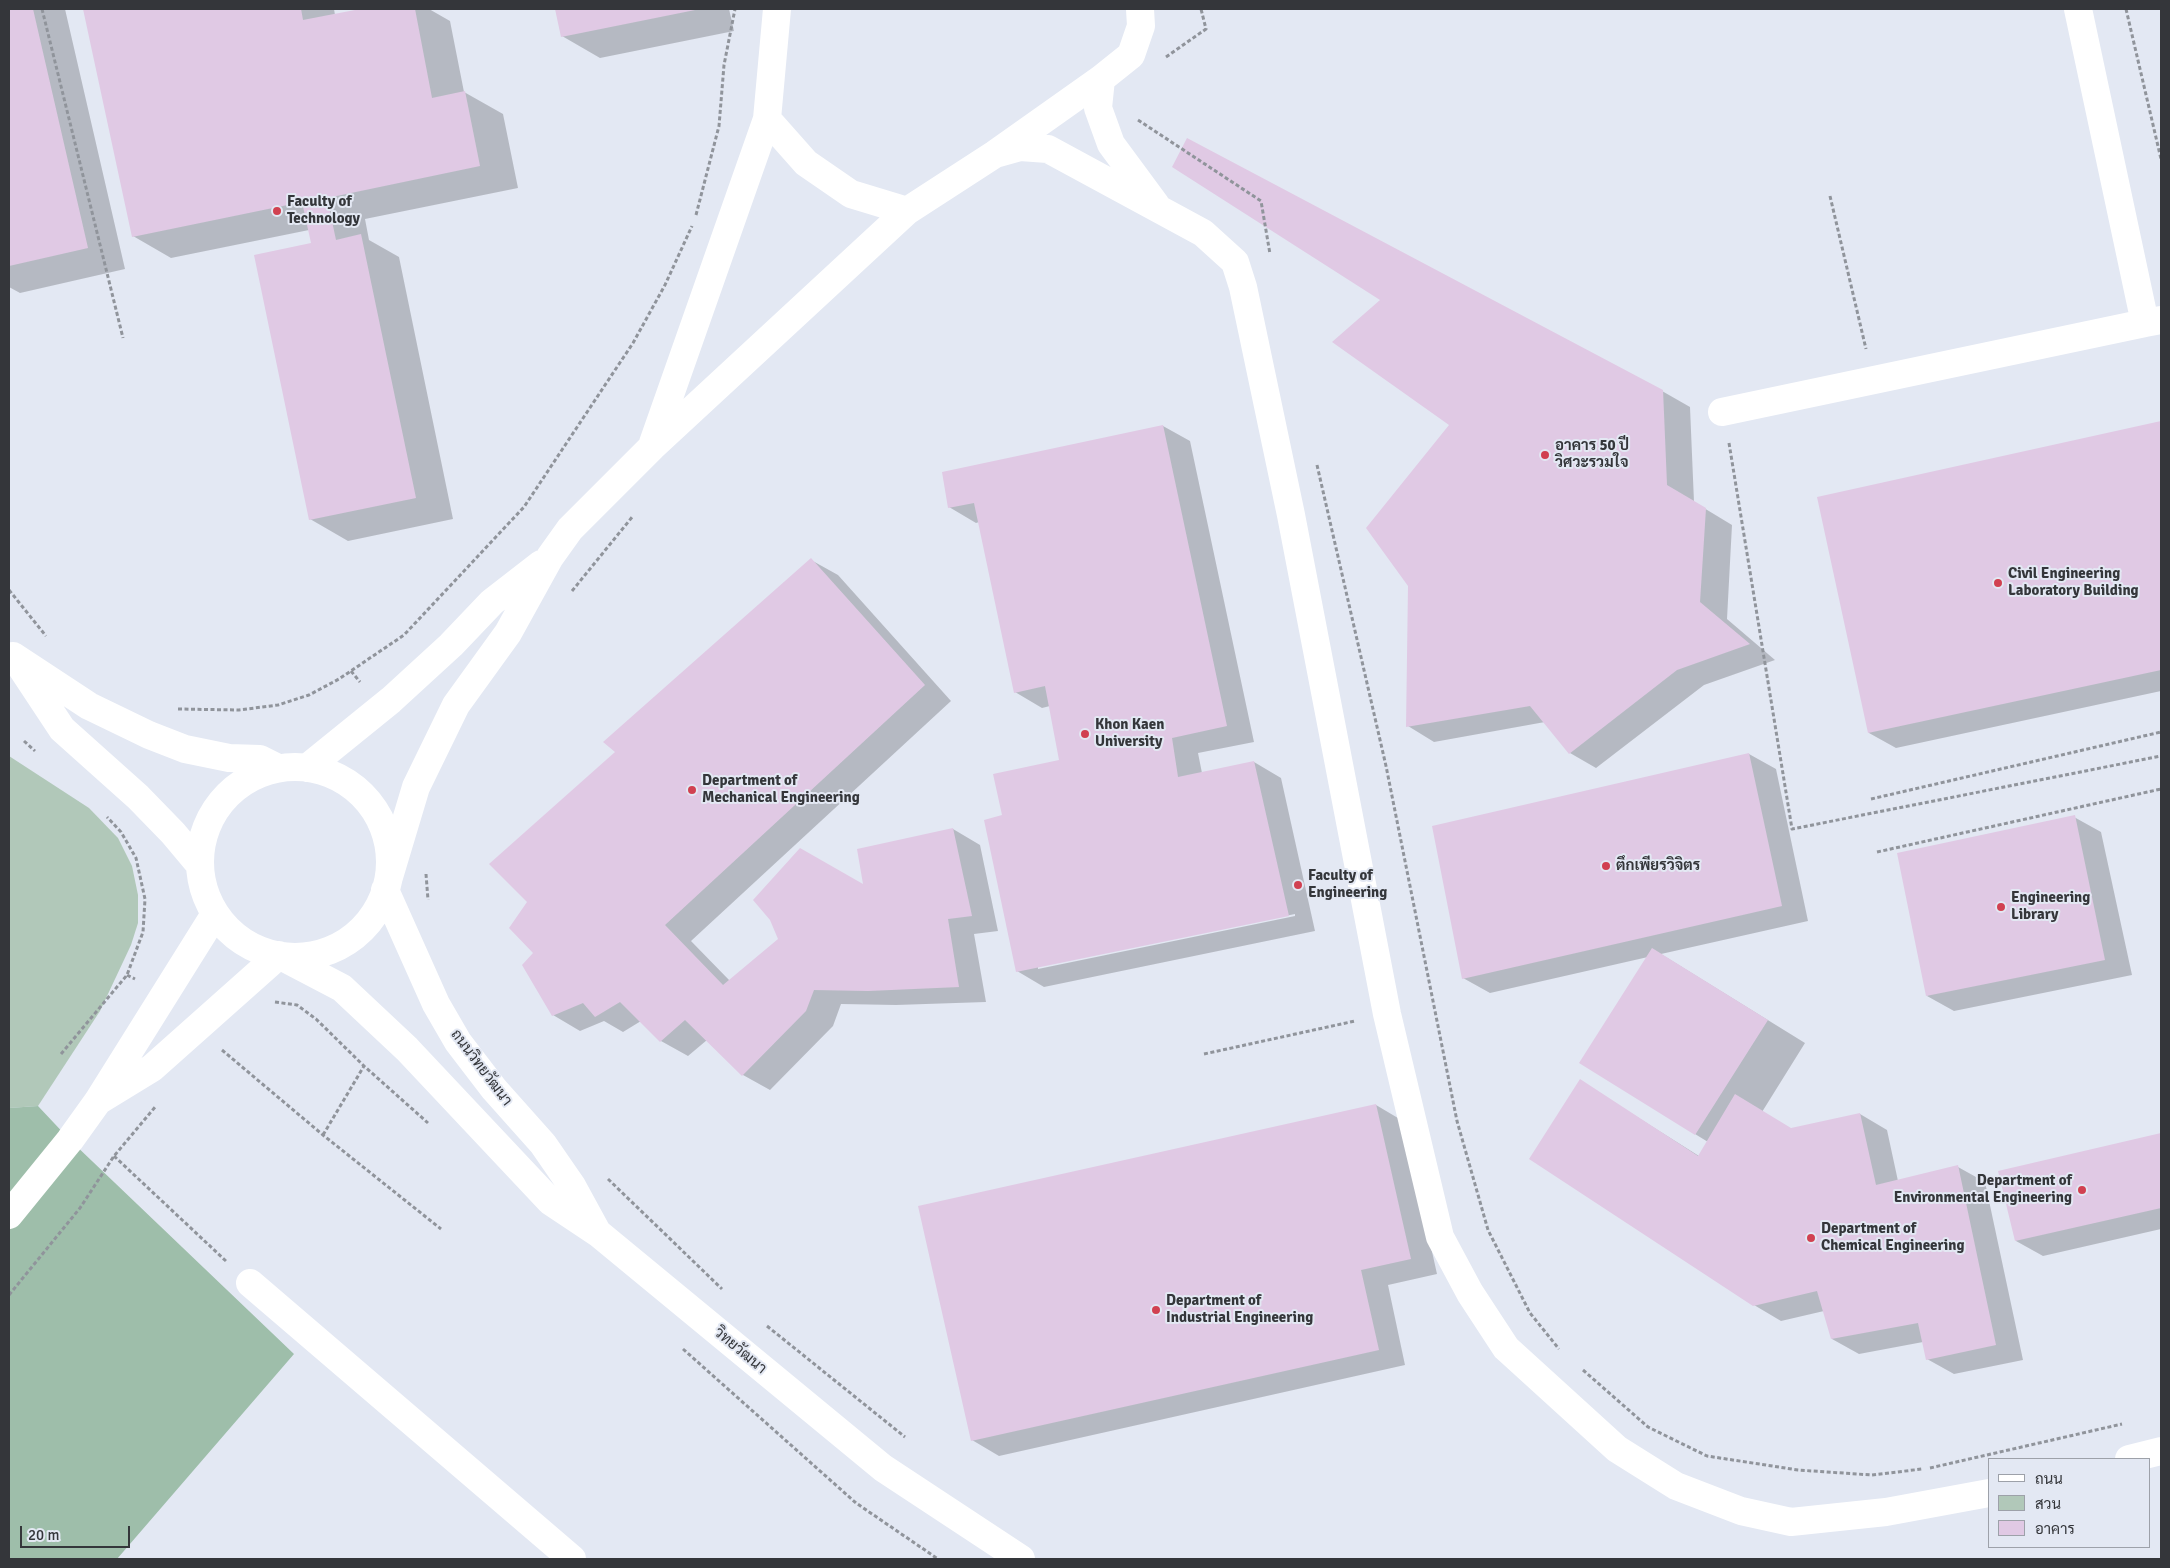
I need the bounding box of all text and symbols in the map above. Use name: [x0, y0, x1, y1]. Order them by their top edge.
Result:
place label: Faculty of Technology: [287, 193, 360, 228]
marker: Faculty of Technology: [271, 205, 283, 217]
place label: อาคาร 50 ปี วิศวะรวมใจ: [1555, 437, 1629, 472]
marker: อาคาร 50 ปี วิศวะรวมใจ: [1539, 449, 1551, 461]
place label: Civil Engineering Laboratory Building: [2008, 565, 2139, 600]
marker: Civil Engineering Laboratory Building: [1992, 577, 2004, 589]
place label: Khon Kaen University: [1095, 716, 1164, 751]
marker: Khon Kaen University: [1079, 728, 1091, 740]
place label: Department of Mechanical Engineering: [702, 772, 860, 807]
marker: Department of Mechanical Engineering: [686, 784, 698, 796]
place label: ตึกเพียรวิจิตร: [1616, 857, 1700, 875]
marker: ตึกเพียรวิจิตร: [1600, 860, 1612, 872]
place label: Faculty of Engineering: [1308, 867, 1387, 902]
marker: Faculty of Engineering: [1292, 879, 1304, 891]
place label: Engineering Library: [2011, 889, 2090, 924]
marker: Engineering Library: [1995, 901, 2007, 913]
street label: ถนนวิทยวัฒนา: [446, 1026, 516, 1110]
place label: Department of Environmental Engineering: [1894, 1172, 2072, 1207]
marker: Department of Environmental Engineering: [2076, 1184, 2088, 1196]
place label: Department of Chemical Engineering: [1821, 1220, 1964, 1255]
marker: Department of Chemical Engineering: [1805, 1232, 1817, 1244]
place label: Department of Industrial Engineering: [1166, 1292, 1313, 1327]
marker: Department of Industrial Engineering: [1150, 1304, 1162, 1316]
street label: วิทยวัฒนา: [710, 1324, 770, 1378]
legend: [1988, 1458, 2150, 1548]
text: ถนน: [2035, 1470, 2063, 1488]
text: สวน: [2035, 1495, 2061, 1513]
scale bar: [22, 1516, 132, 1548]
text: อาคาร: [2035, 1520, 2075, 1538]
text: 20 m: [28, 1526, 59, 1544]

